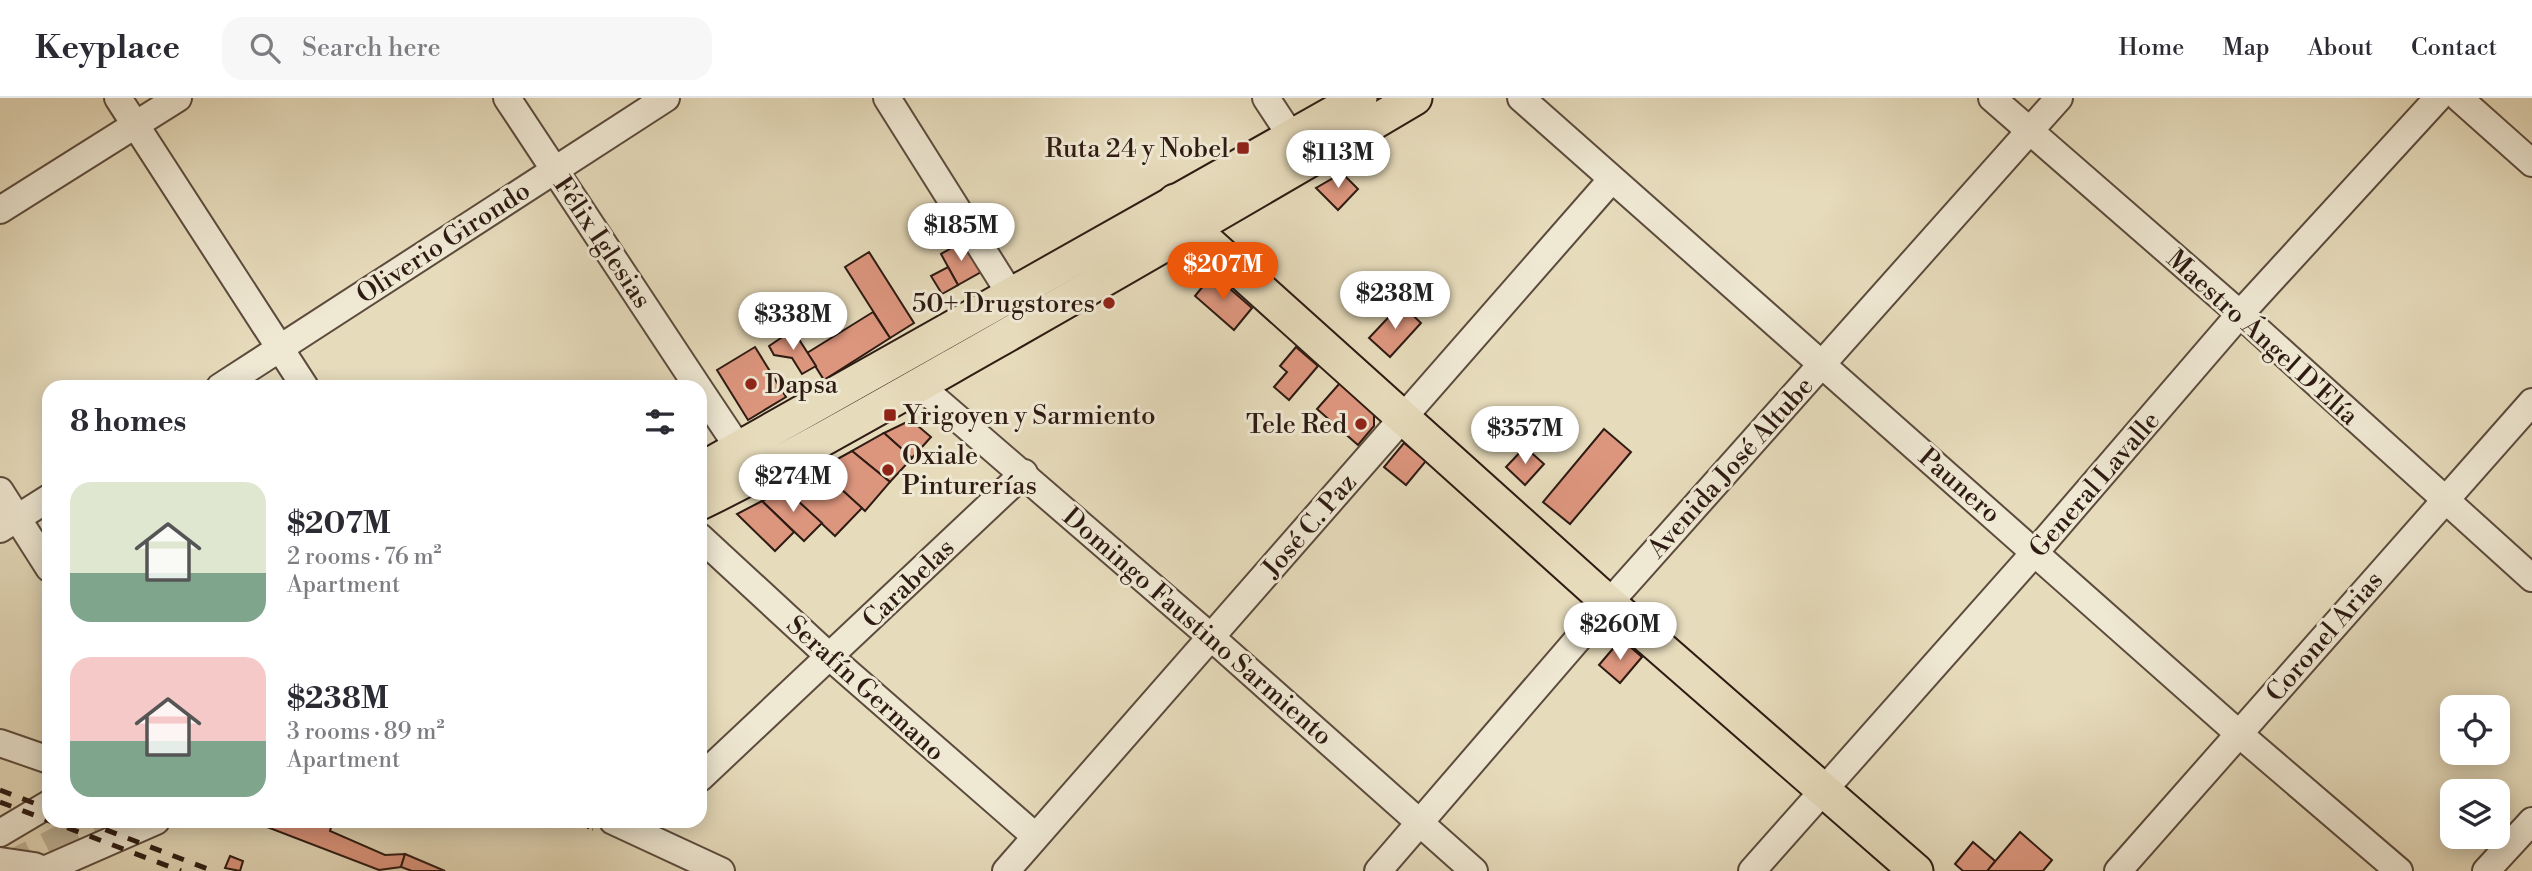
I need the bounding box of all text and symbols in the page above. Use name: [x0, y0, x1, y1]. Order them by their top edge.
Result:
search box: [222, 17, 712, 80]
text: Keyplace: [35, 28, 180, 69]
icon: search: [246, 29, 284, 67]
text: Search here: [302, 32, 441, 64]
text: Home: [2119, 33, 2184, 63]
text: Map: [2222, 33, 2270, 63]
text: About: [2308, 33, 2373, 63]
text: Contact: [2411, 33, 2497, 63]
pin: $113M: [1289, 130, 1387, 190]
place label: Ruta 24 y Nobel: [1045, 133, 1229, 165]
text: $113M: [1302, 139, 1374, 167]
marker: Ruta 24 y Nobel: [1235, 140, 1251, 156]
street label: Félix Iglesias: [546, 171, 658, 314]
street label: Oliverio Girondo: [351, 175, 536, 311]
pin: $185M: [912, 204, 1010, 263]
text: $185M: [924, 212, 998, 240]
pin: $207M: [1174, 242, 1272, 302]
street label: Maestro Ángel D'Elía: [2160, 242, 2367, 433]
text: $207M: [1183, 251, 1263, 279]
pin: $238M: [1346, 272, 1444, 331]
text: $238M: [1356, 280, 1434, 308]
place label: 50+ Drugstores: [912, 288, 1095, 320]
pin: $338M: [744, 292, 842, 352]
marker: 50+ Drugstores: [1101, 295, 1117, 311]
text: $338M: [754, 301, 832, 329]
place label: Dapsa: [765, 369, 839, 401]
street label: Avenida José Altube: [1640, 370, 1820, 566]
marker: Dapsa: [743, 376, 759, 392]
place label: Yrigoyen y Sarmiento: [902, 400, 1156, 432]
text: 8 homes: [70, 403, 186, 441]
icon: filters: [641, 403, 679, 441]
street label: General Lavalle: [2023, 405, 2167, 564]
pin: $357M: [1476, 406, 1574, 466]
marker: Yrigoyen y Sarmiento: [882, 407, 898, 423]
place label: Tele Red: [1246, 409, 1347, 441]
text: $357M: [1487, 415, 1563, 443]
marker: Tele Red: [1353, 416, 1369, 432]
place label: Oxiale Pinturerías: [902, 440, 1037, 502]
street label: Paunero: [1912, 441, 2007, 530]
pin: $274M: [744, 454, 842, 514]
marker: Oxiale Pinturerías: [880, 462, 896, 478]
text: $274M: [755, 463, 831, 491]
street label: José C. Paz: [1255, 467, 1364, 585]
street label: Domingo Faustino Sarmiento: [1056, 501, 1339, 753]
text: $207M: [287, 505, 391, 543]
icon: home: [126, 510, 210, 594]
street label: Carabelas: [856, 532, 961, 635]
text: 2 rooms · 76 m²: [287, 543, 442, 571]
street label: Coronel Arias: [2259, 565, 2390, 708]
text: Apartment: [287, 571, 400, 599]
pin: $260M: [1571, 602, 1669, 662]
street label: Serafín Germano: [780, 609, 951, 768]
text: $260M: [1580, 611, 1660, 639]
text: $238M: [287, 680, 389, 718]
icon: home: [126, 685, 210, 769]
map controls: [2440, 695, 2510, 849]
button: locate: [2440, 695, 2510, 765]
text: 3 rooms · 89 m²: [287, 718, 444, 746]
text: Apartment: [287, 746, 400, 774]
button: layers: [2440, 779, 2510, 849]

